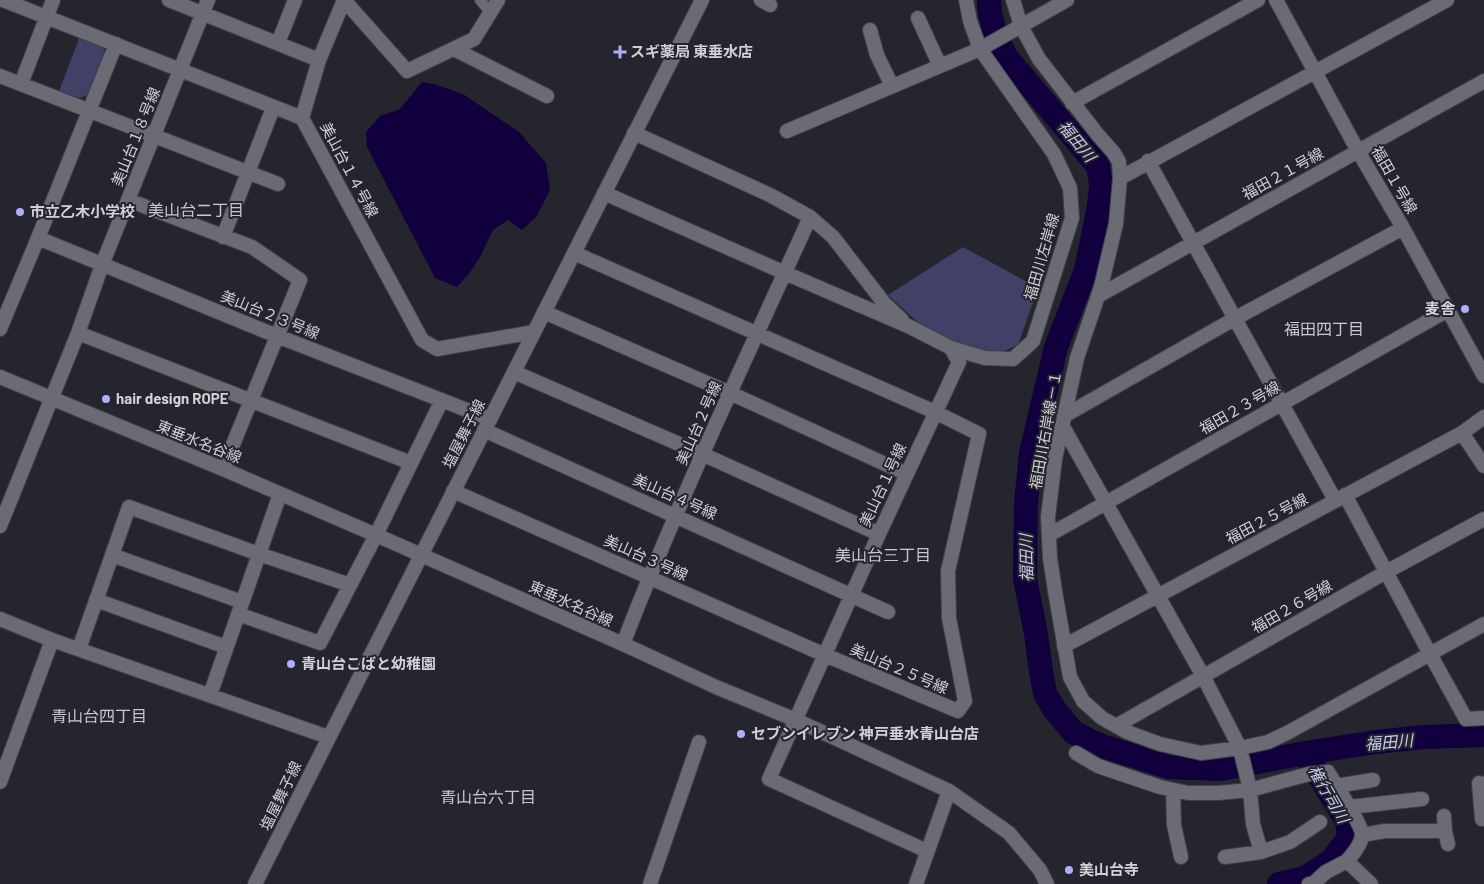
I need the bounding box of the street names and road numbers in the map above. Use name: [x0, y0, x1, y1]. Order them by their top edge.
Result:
street label: 美山台１８号線: [107, 85, 163, 189]
street label: 美山台１４号線: [317, 119, 382, 220]
street label: 福田２１号線: [1239, 143, 1326, 203]
street label: 福田１号線: [1368, 143, 1421, 216]
street label: 福田川左岸線: [1020, 211, 1062, 302]
street label: 美山台２３号線: [218, 286, 322, 342]
street label: 福田川右岸線－１: [1026, 369, 1064, 490]
street label: 福田２３号線: [1196, 377, 1283, 437]
street label: 美山台２号線: [672, 378, 725, 467]
street label: 塩屋舞子線: [438, 396, 488, 471]
street label: 東垂水名谷線: [154, 416, 244, 466]
street label: 美山台１号線: [855, 440, 909, 529]
street label: 美山台４号線: [631, 470, 720, 523]
street label: 福田２５号線: [1223, 489, 1310, 547]
street label: 美山台３号線: [602, 531, 691, 584]
street label: 福田２６号線: [1248, 576, 1335, 636]
street label: 東垂水名谷線: [527, 577, 616, 630]
street label: 美山台２５号線: [848, 639, 951, 697]
street label: 塩屋舞子線: [256, 758, 305, 833]

